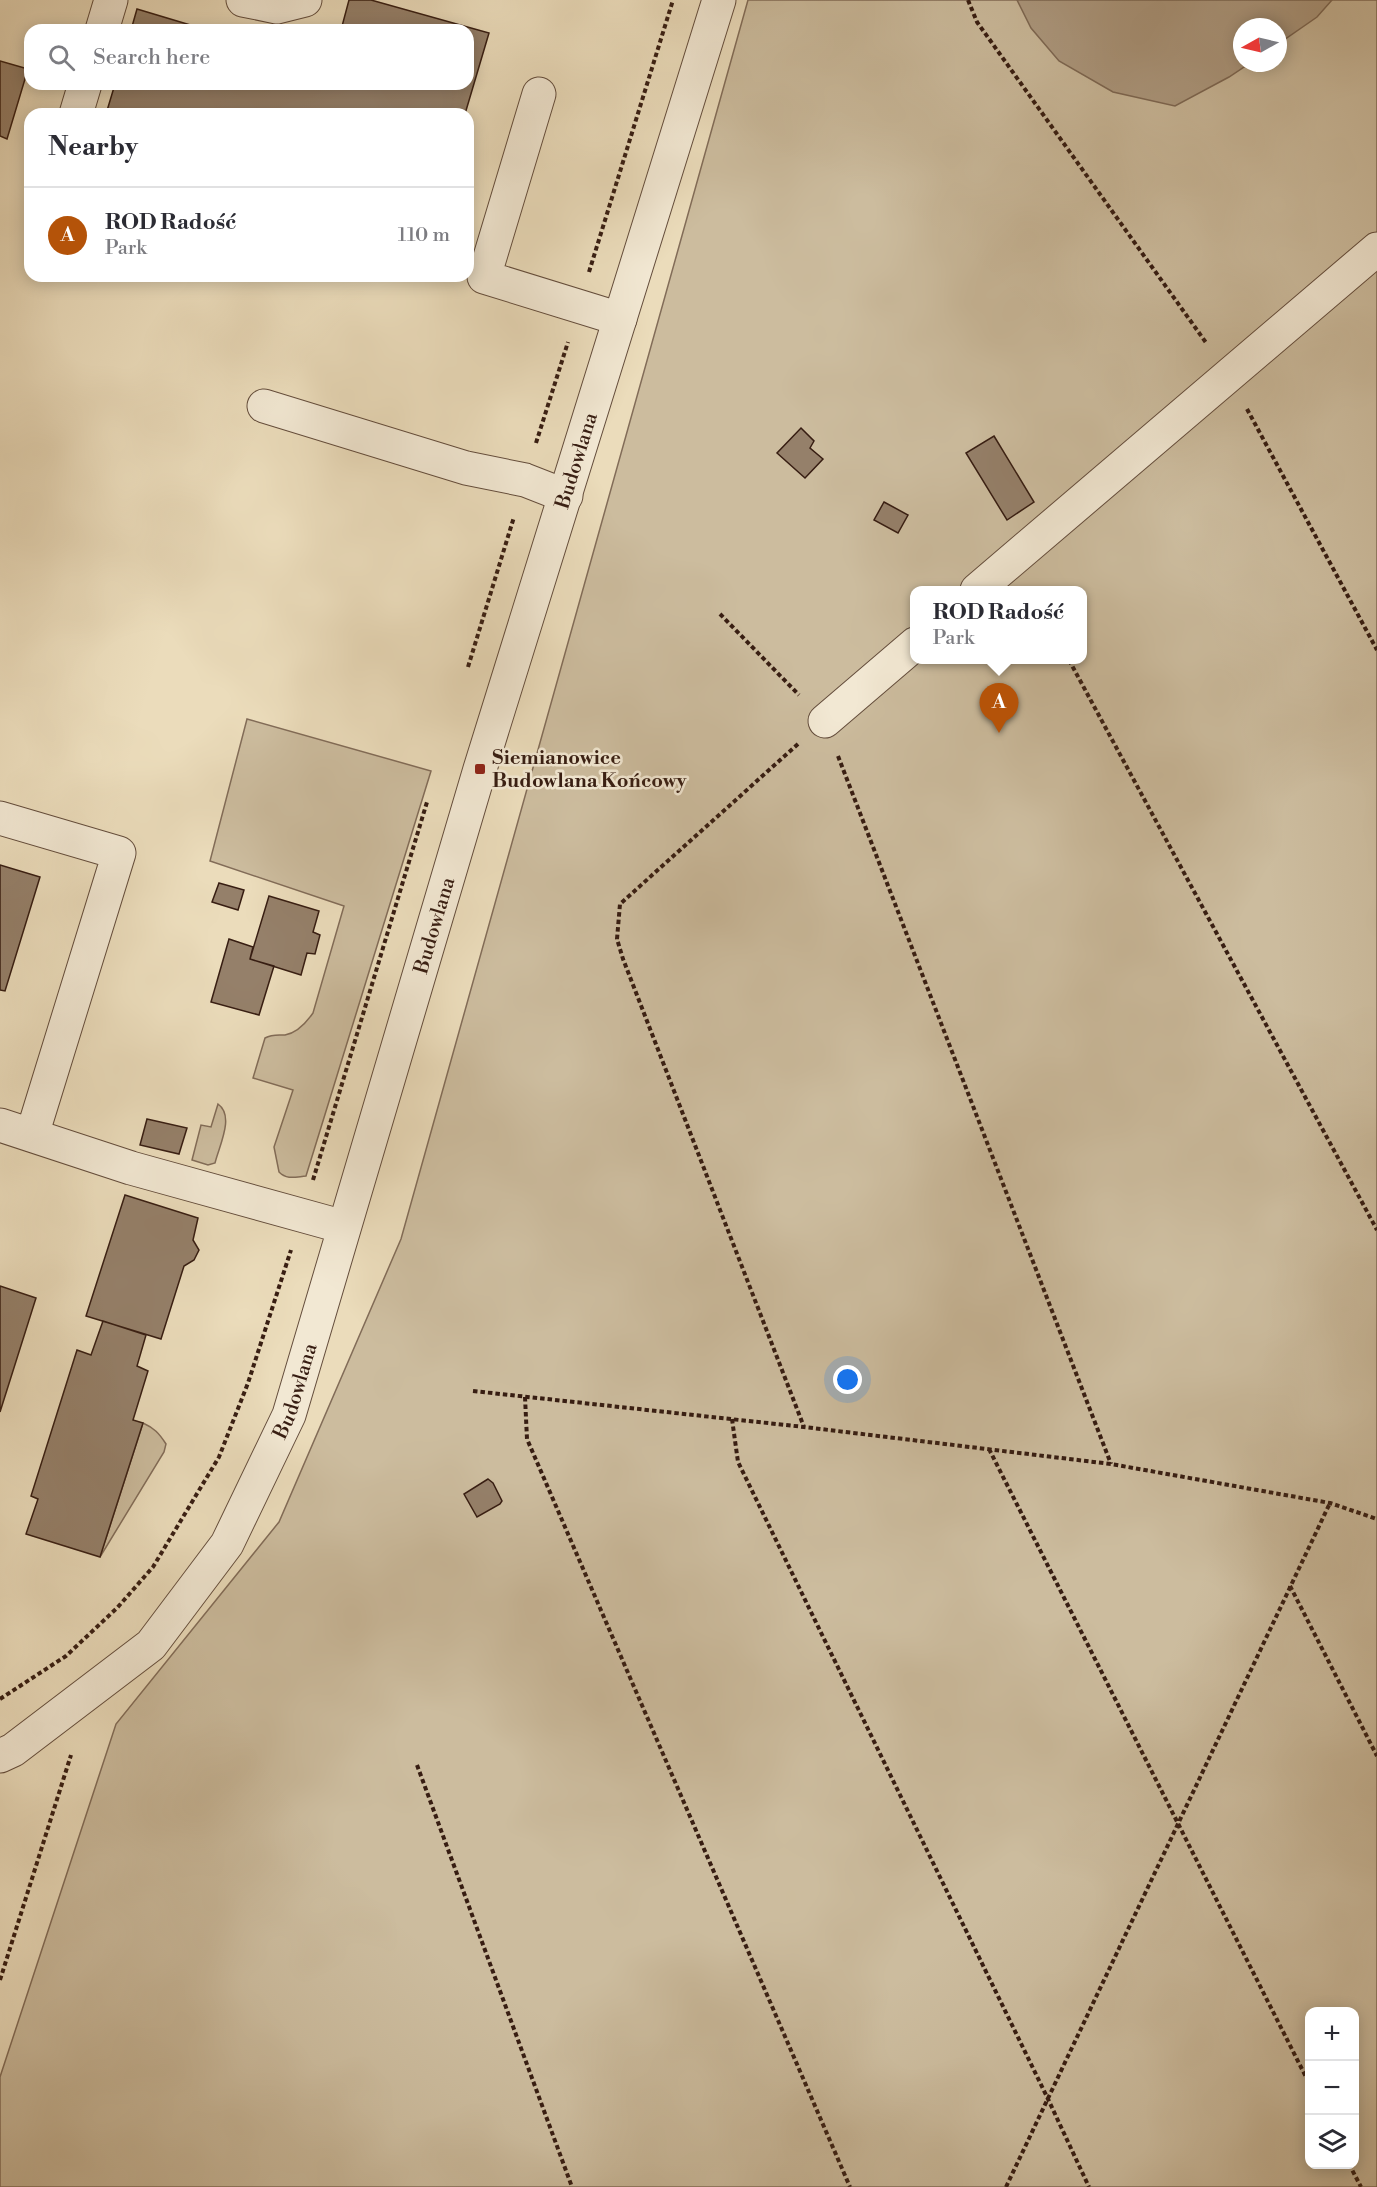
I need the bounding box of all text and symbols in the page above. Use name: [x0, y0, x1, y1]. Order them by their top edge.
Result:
north arrow: [1233, 18, 1287, 72]
search box: [24, 24, 474, 90]
icon: search: [45, 41, 78, 74]
text: Search here: [93, 44, 210, 71]
text: Nearby: [48, 131, 138, 163]
text: ROD Radość: [105, 209, 237, 236]
text: A: [60, 223, 75, 248]
text: 110 m: [398, 223, 450, 248]
text: Park: [105, 236, 147, 261]
street label: Budowlana: [550, 409, 604, 513]
popup: [910, 586, 1087, 664]
text: ROD Radość: [933, 599, 1064, 626]
text: Park: [933, 626, 974, 651]
pin: A: [980, 684, 1018, 733]
place label: Siemianowice Budowlana Końcowy: [492, 746, 688, 794]
marker: Siemianowice Budowlana Końcowy: [473, 762, 487, 776]
street label: Budowlana: [409, 873, 462, 978]
street label: Budowlana: [268, 1340, 324, 1445]
your location: [833, 1365, 862, 1394]
map controls: [1305, 2007, 1359, 2169]
button: +: [1305, 2007, 1359, 2061]
button: −: [1305, 2061, 1359, 2115]
button: layers: [1305, 2115, 1359, 2169]

